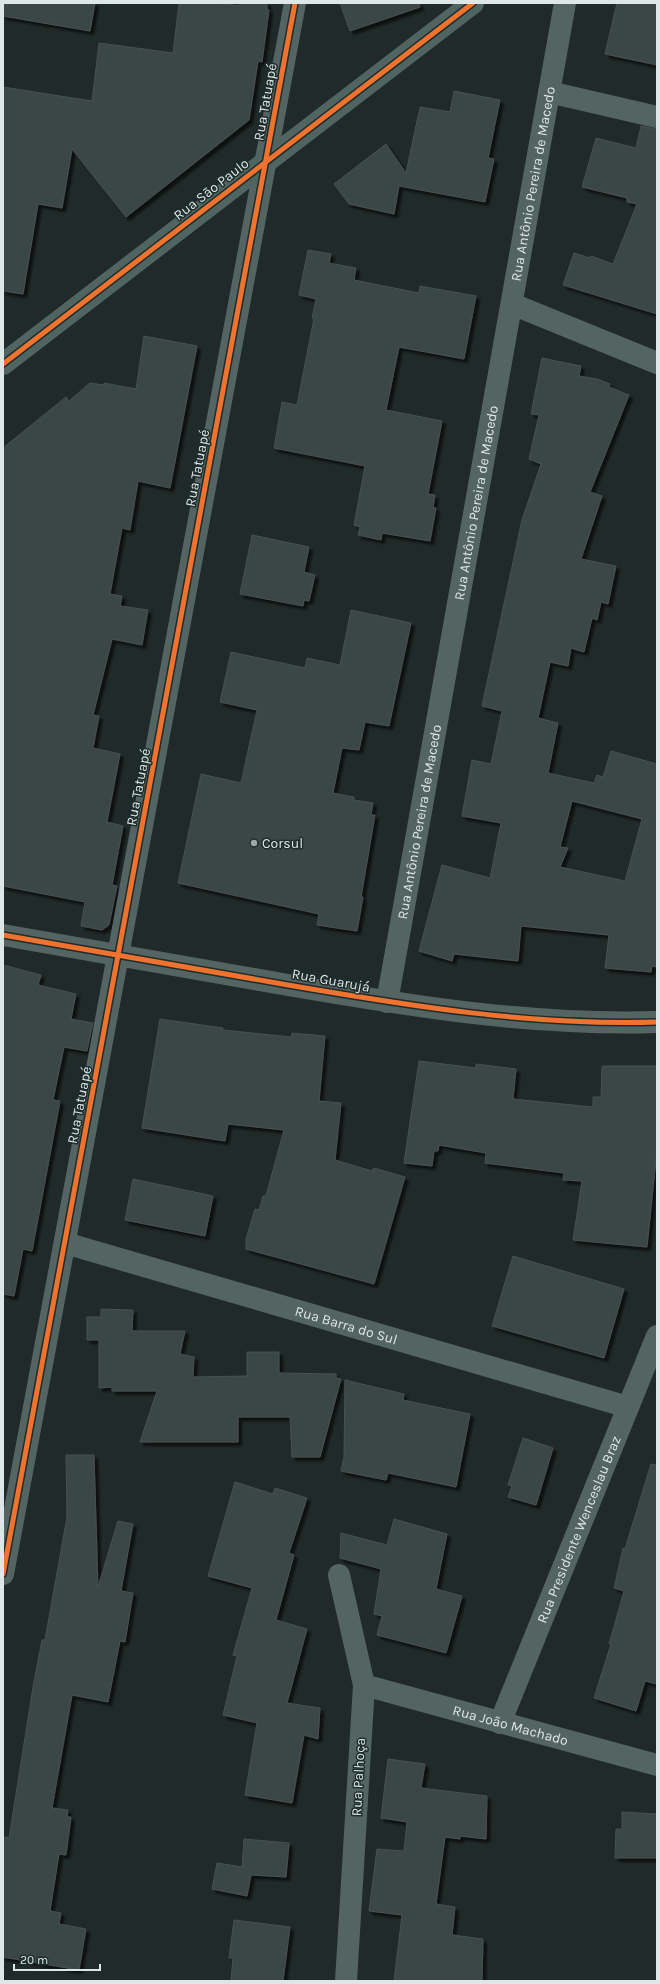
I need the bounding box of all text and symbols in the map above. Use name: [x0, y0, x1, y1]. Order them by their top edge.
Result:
street label: Rua Tatuapé: [250, 62, 281, 142]
street label: Rua Antônio Pereira de Macedo: [508, 85, 559, 283]
street label: Rua São Paulo: [170, 155, 252, 224]
street label: Rua Antônio Pereira de Macedo: [451, 404, 502, 602]
street label: Rua Tatuapé: [182, 428, 213, 508]
street label: Rua Antônio Pereira de Macedo: [394, 723, 445, 921]
street label: Rua Tatuapé: [123, 747, 154, 827]
place label: Corsul: [262, 835, 303, 852]
marker: Corsul: [249, 838, 259, 848]
street label: Rua Guarujá: [291, 965, 371, 996]
street label: Rua Tatuapé: [64, 1065, 95, 1145]
street label: Rua Barra do Sul: [293, 1302, 399, 1348]
street label: Rua Presidente Wenceslau Braz: [533, 1433, 625, 1626]
street label: Rua João Machado: [451, 1702, 570, 1749]
street label: Rua Palhoça: [348, 1737, 369, 1817]
scale bar: [14, 1946, 100, 1972]
text: 20 m: [20, 1953, 48, 1967]

